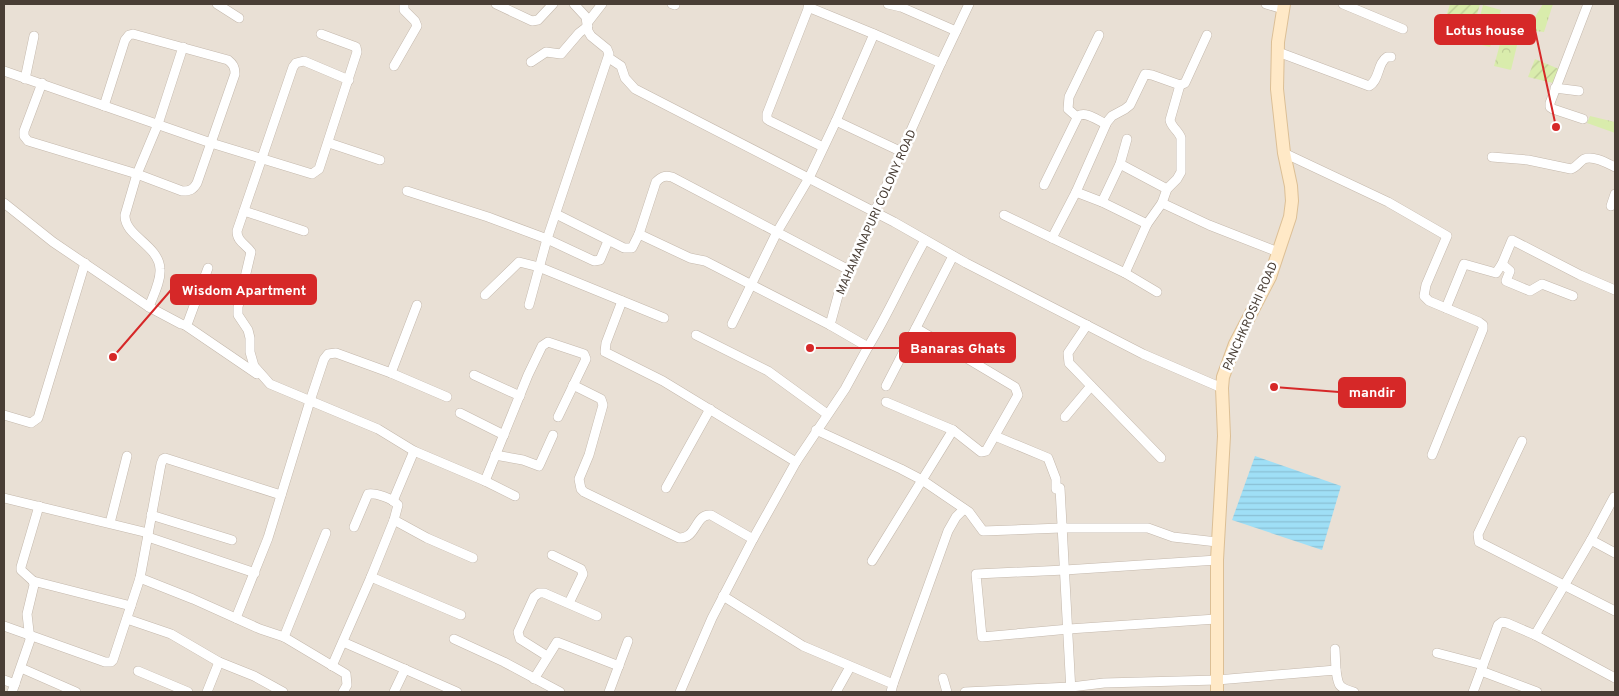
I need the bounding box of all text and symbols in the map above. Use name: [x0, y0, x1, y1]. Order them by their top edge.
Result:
callout: Lotus house: [1435, 15, 1535, 44]
text: Lotus house: [1445, 23, 1525, 40]
street label: MAHAMANAPURI COLONY ROAD: [833, 127, 921, 297]
street label: PANCHKROSHI ROAD: [1220, 260, 1282, 373]
callout: Wisdom Apartment: [171, 275, 316, 304]
text: Wisdom Apartment: [182, 283, 306, 300]
callout: Banaras Ghats: [900, 333, 1015, 362]
text: Banaras Ghats: [910, 341, 1006, 358]
callout: mandir: [1339, 378, 1405, 407]
text: mandir: [1349, 385, 1395, 402]

